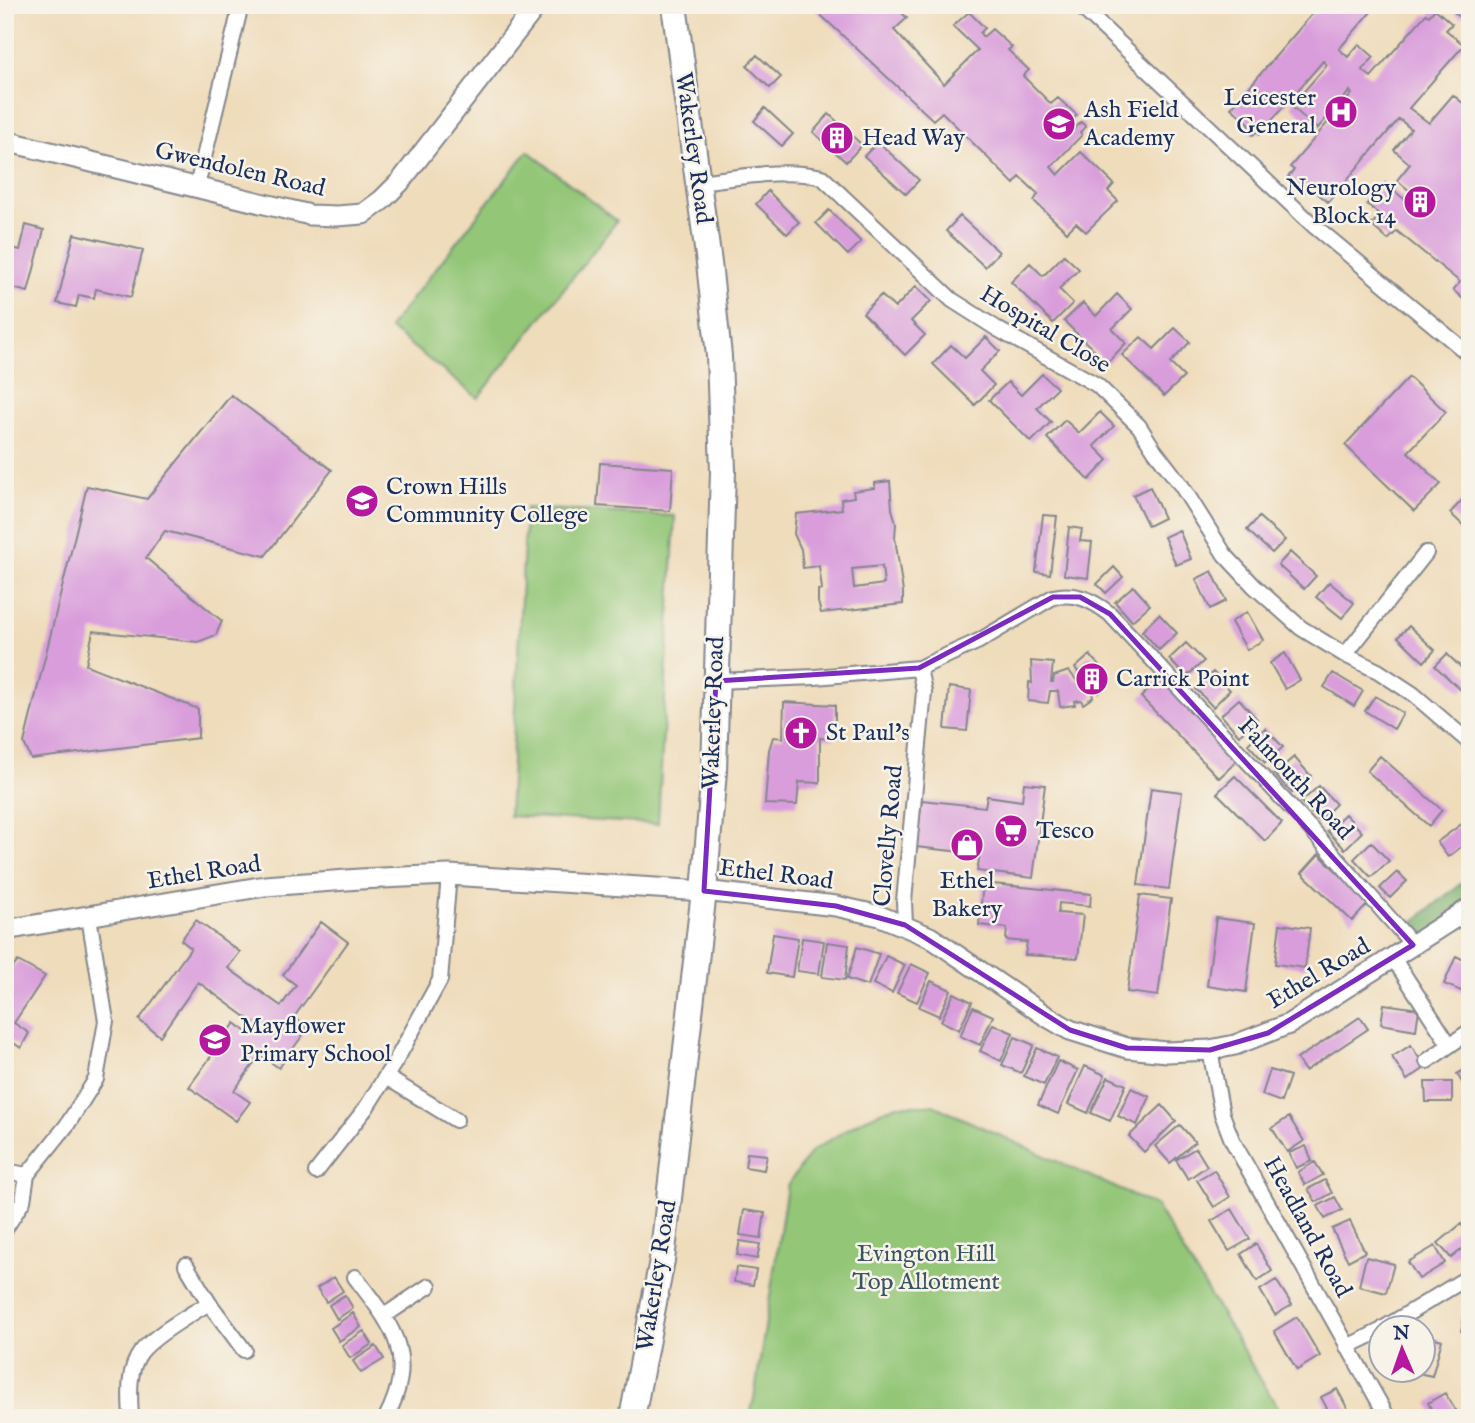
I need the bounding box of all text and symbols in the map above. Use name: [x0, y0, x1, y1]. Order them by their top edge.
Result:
street label: Wakerley Road: [667, 70, 719, 226]
place label: Leicester General: [1224, 83, 1316, 142]
hospital icon: Leicester General: [1322, 93, 1360, 131]
place label: Ash Field Academy: [1083, 95, 1179, 154]
school or university icon: Ash Field Academy: [1040, 105, 1078, 143]
building icon: Head Way: [818, 119, 856, 157]
place label: Head Way: [862, 123, 965, 154]
street label: Gwendolen Road: [152, 135, 328, 205]
place label: Neurology Block 14: [1286, 173, 1396, 232]
building icon: Neurology Block 14: [1401, 183, 1439, 221]
street label: Hospital Close: [974, 279, 1116, 381]
place label: Crown Hills Community College: [386, 472, 588, 531]
school or university icon: Crown Hills Community College: [343, 482, 381, 520]
street label: Wakerley Road: [696, 636, 732, 790]
building icon: Carrick Point: [1073, 660, 1111, 698]
place label: Carrick Point: [1116, 664, 1250, 695]
street label: Falmouth Road: [1230, 711, 1360, 847]
church icon: St Paul's: [782, 714, 820, 752]
place label: St Paul's: [826, 718, 910, 749]
street label: Clovelly Road: [867, 764, 911, 908]
supermarket icon: Tesco: [992, 812, 1030, 850]
place label: Tesco: [1036, 816, 1094, 847]
shop icon: Ethel Bakery: [948, 826, 986, 864]
street label: Ethel Road: [145, 849, 263, 897]
street label: Ethel Road: [717, 853, 835, 897]
place label: Ethel Bakery: [932, 866, 1002, 925]
street label: Ethel Road: [1262, 931, 1376, 1017]
place label: Mayflower Primary School: [240, 1011, 392, 1070]
school or university icon: Mayflower Primary School: [196, 1021, 234, 1059]
street label: Headland Road: [1256, 1151, 1359, 1303]
street label: Wakerley Road: [630, 1198, 684, 1354]
park label: Evington Hill Top Allotment: [852, 1239, 1000, 1298]
north arrow: [1366, 1314, 1436, 1384]
text: N: [1392, 1322, 1411, 1346]

